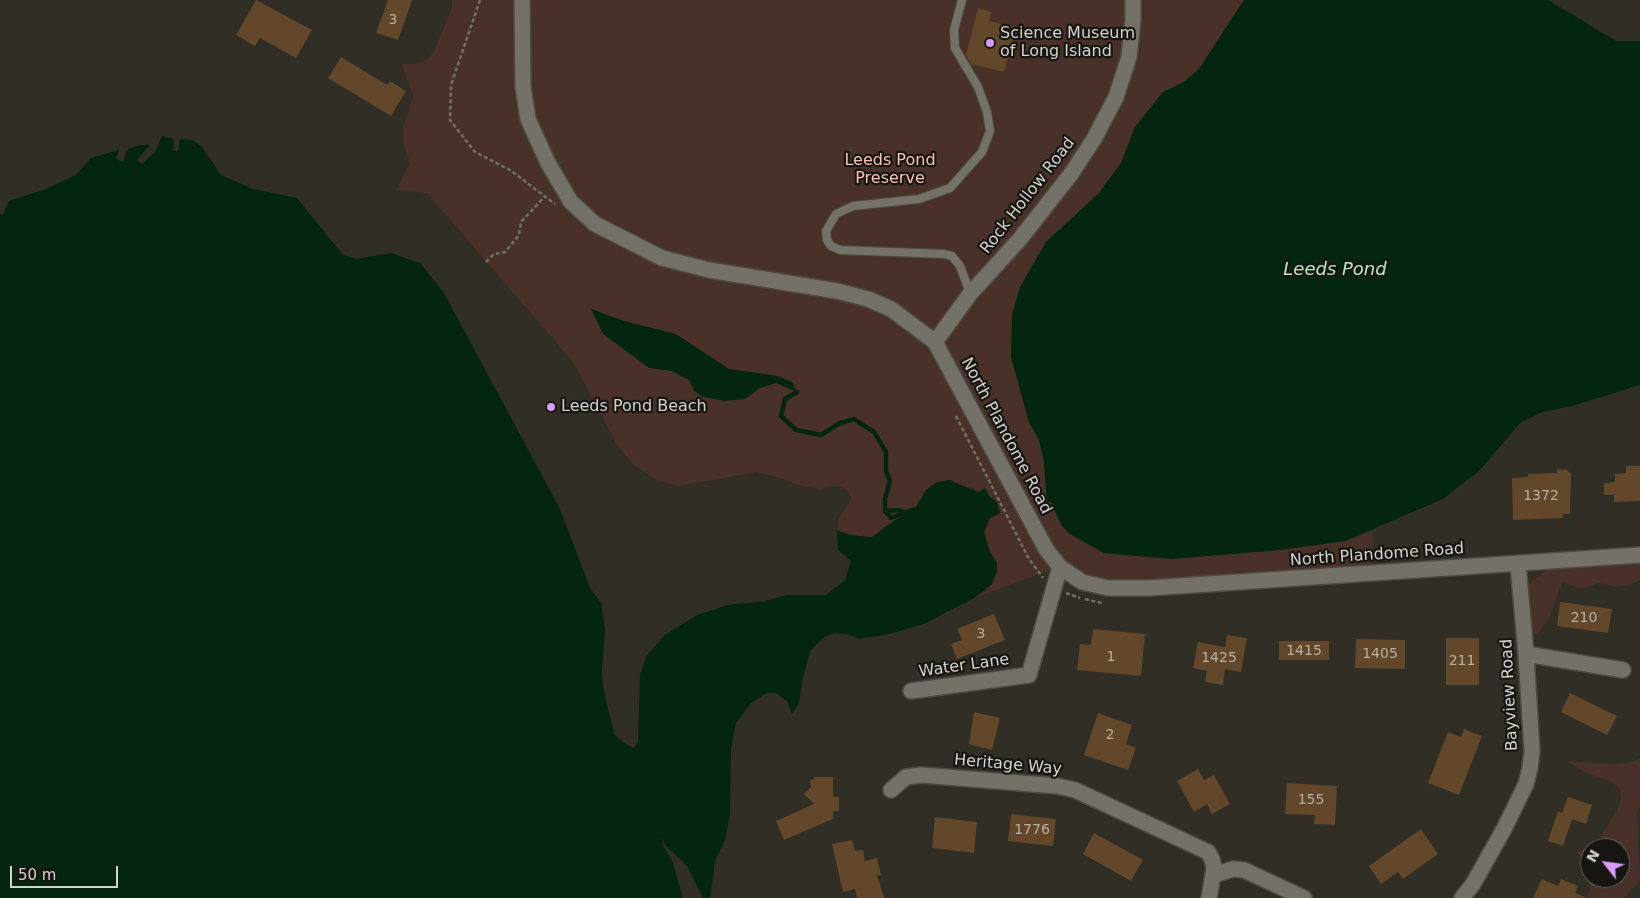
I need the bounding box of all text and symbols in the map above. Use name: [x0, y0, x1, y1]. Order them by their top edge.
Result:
house number: 3: [389, 12, 397, 28]
place label: Science Museum of Long Island: [1000, 24, 1135, 62]
marker: Science Museum of Long Island: [984, 37, 996, 49]
street label: Rock Hollow Road: [977, 134, 1079, 258]
park label: Leeds Pond Preserve: [844, 151, 936, 189]
water label: Leeds Pond: [1283, 259, 1387, 281]
street label: North Plandome Road: [957, 354, 1055, 518]
place label: Leeds Pond Beach: [561, 397, 707, 417]
marker: Leeds Pond Beach: [545, 401, 557, 413]
house number: 1372: [1523, 488, 1559, 504]
street label: North Plandome Road: [1289, 539, 1465, 571]
house number: 210: [1571, 610, 1597, 626]
house number: 3: [977, 626, 985, 642]
street label: Bayview Road: [1497, 638, 1523, 752]
house number: 1415: [1286, 643, 1322, 659]
house number: 1405: [1362, 646, 1398, 662]
house number: 1: [1107, 649, 1115, 665]
street label: Water Lane: [918, 650, 1010, 682]
house number: 1425: [1201, 650, 1237, 666]
house number: 211: [1449, 653, 1475, 669]
house number: 2: [1106, 727, 1114, 743]
street label: Heritage Way: [953, 751, 1063, 779]
house number: 155: [1298, 792, 1324, 808]
house number: 1776: [1014, 822, 1050, 838]
north arrow: [1580, 838, 1630, 888]
text: N: [1583, 847, 1603, 865]
scale bar: [12, 856, 120, 888]
text: 50 m: [18, 866, 56, 884]

